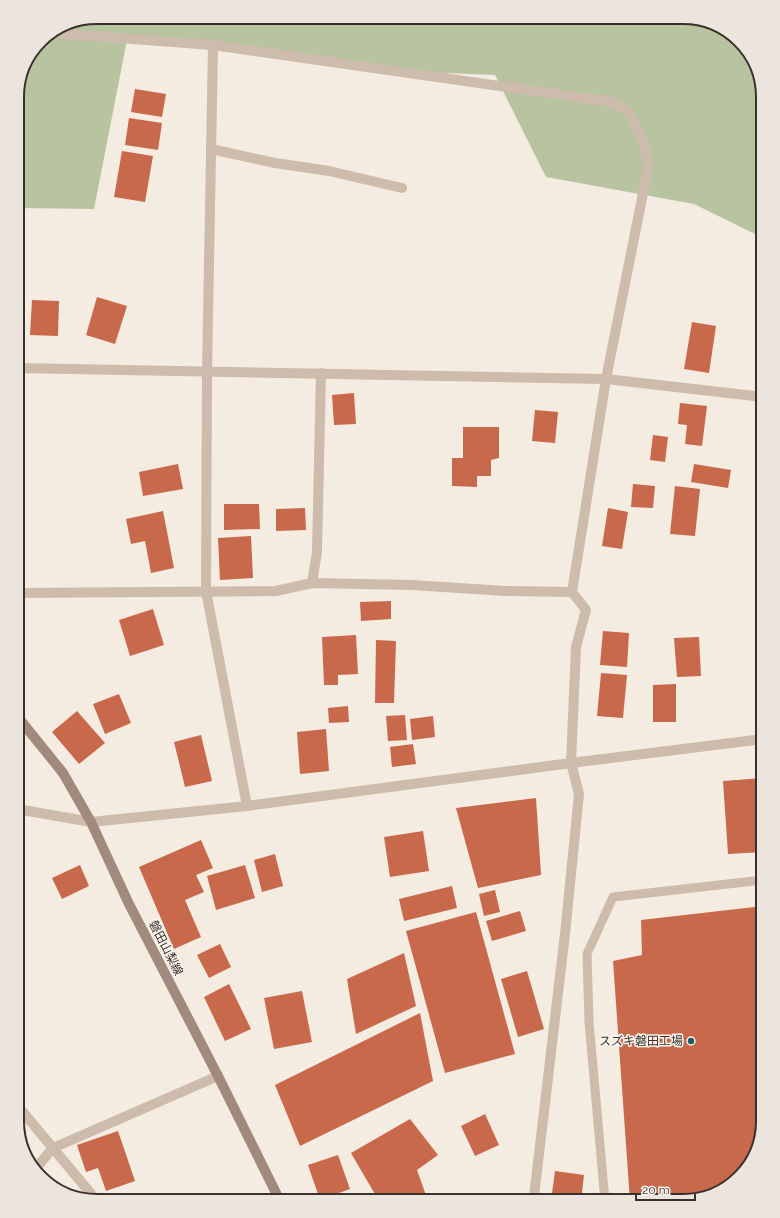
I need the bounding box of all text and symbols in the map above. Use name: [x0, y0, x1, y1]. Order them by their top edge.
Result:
street label: 磐田山梨線: [146, 918, 186, 978]
place label: スズキ磐田工場: [599, 1034, 683, 1048]
marker: スズキ磐田工場: [686, 1036, 696, 1046]
scale bar: [636, 1176, 695, 1202]
text: 20 m: [642, 1183, 670, 1197]

